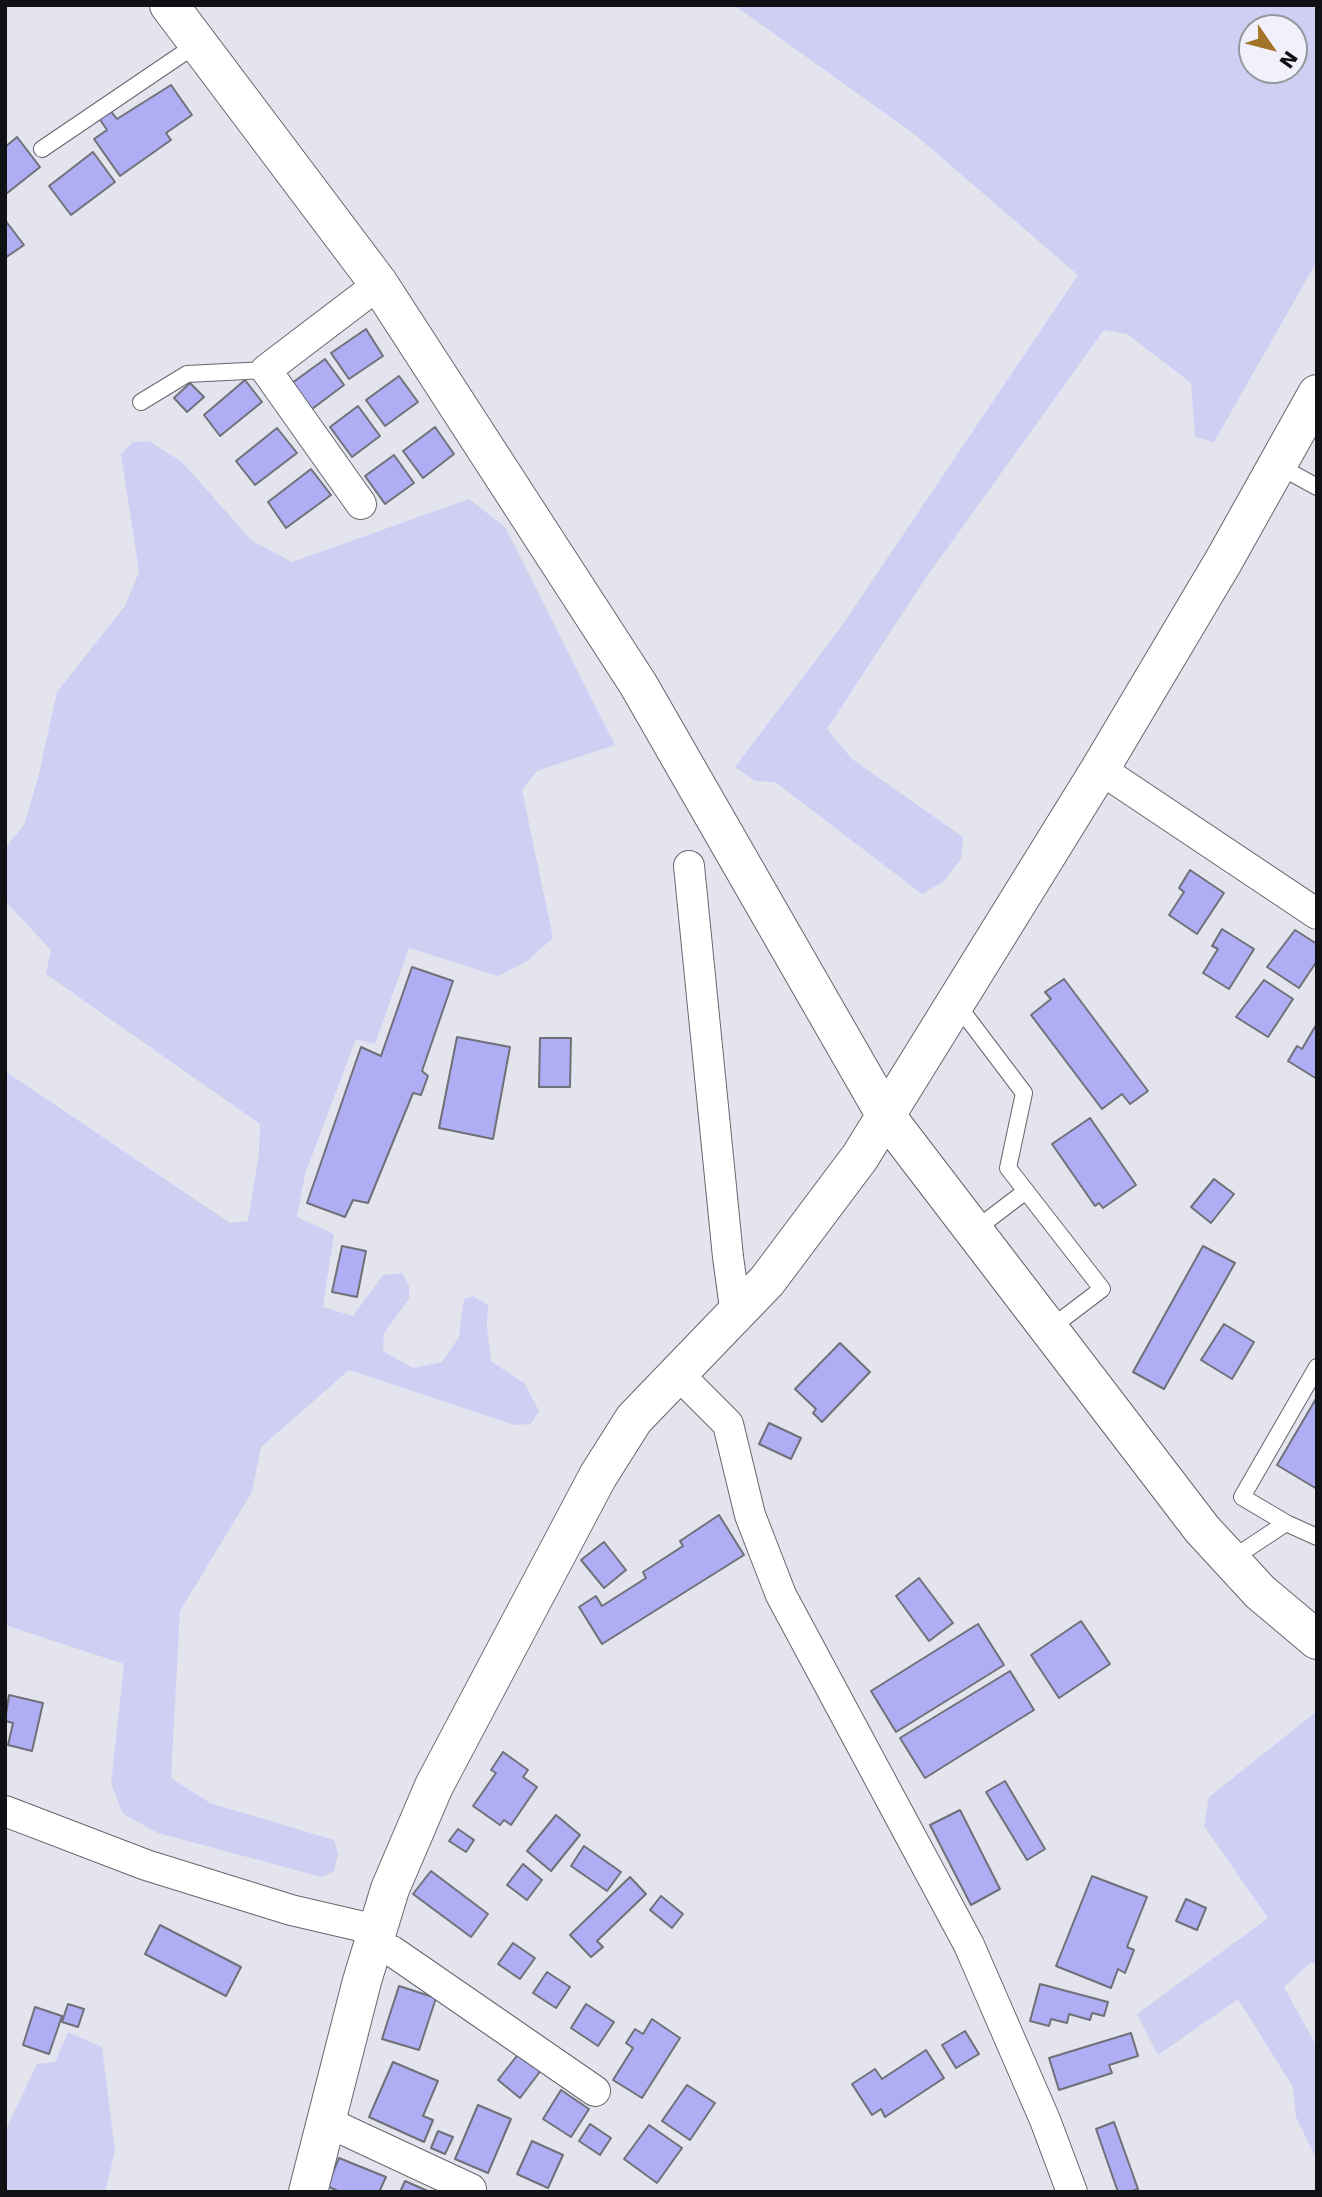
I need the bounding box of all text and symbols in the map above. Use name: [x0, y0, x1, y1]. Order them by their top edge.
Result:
north arrow: [1238, 14, 1308, 84]
text: N: [1275, 47, 1302, 73]

